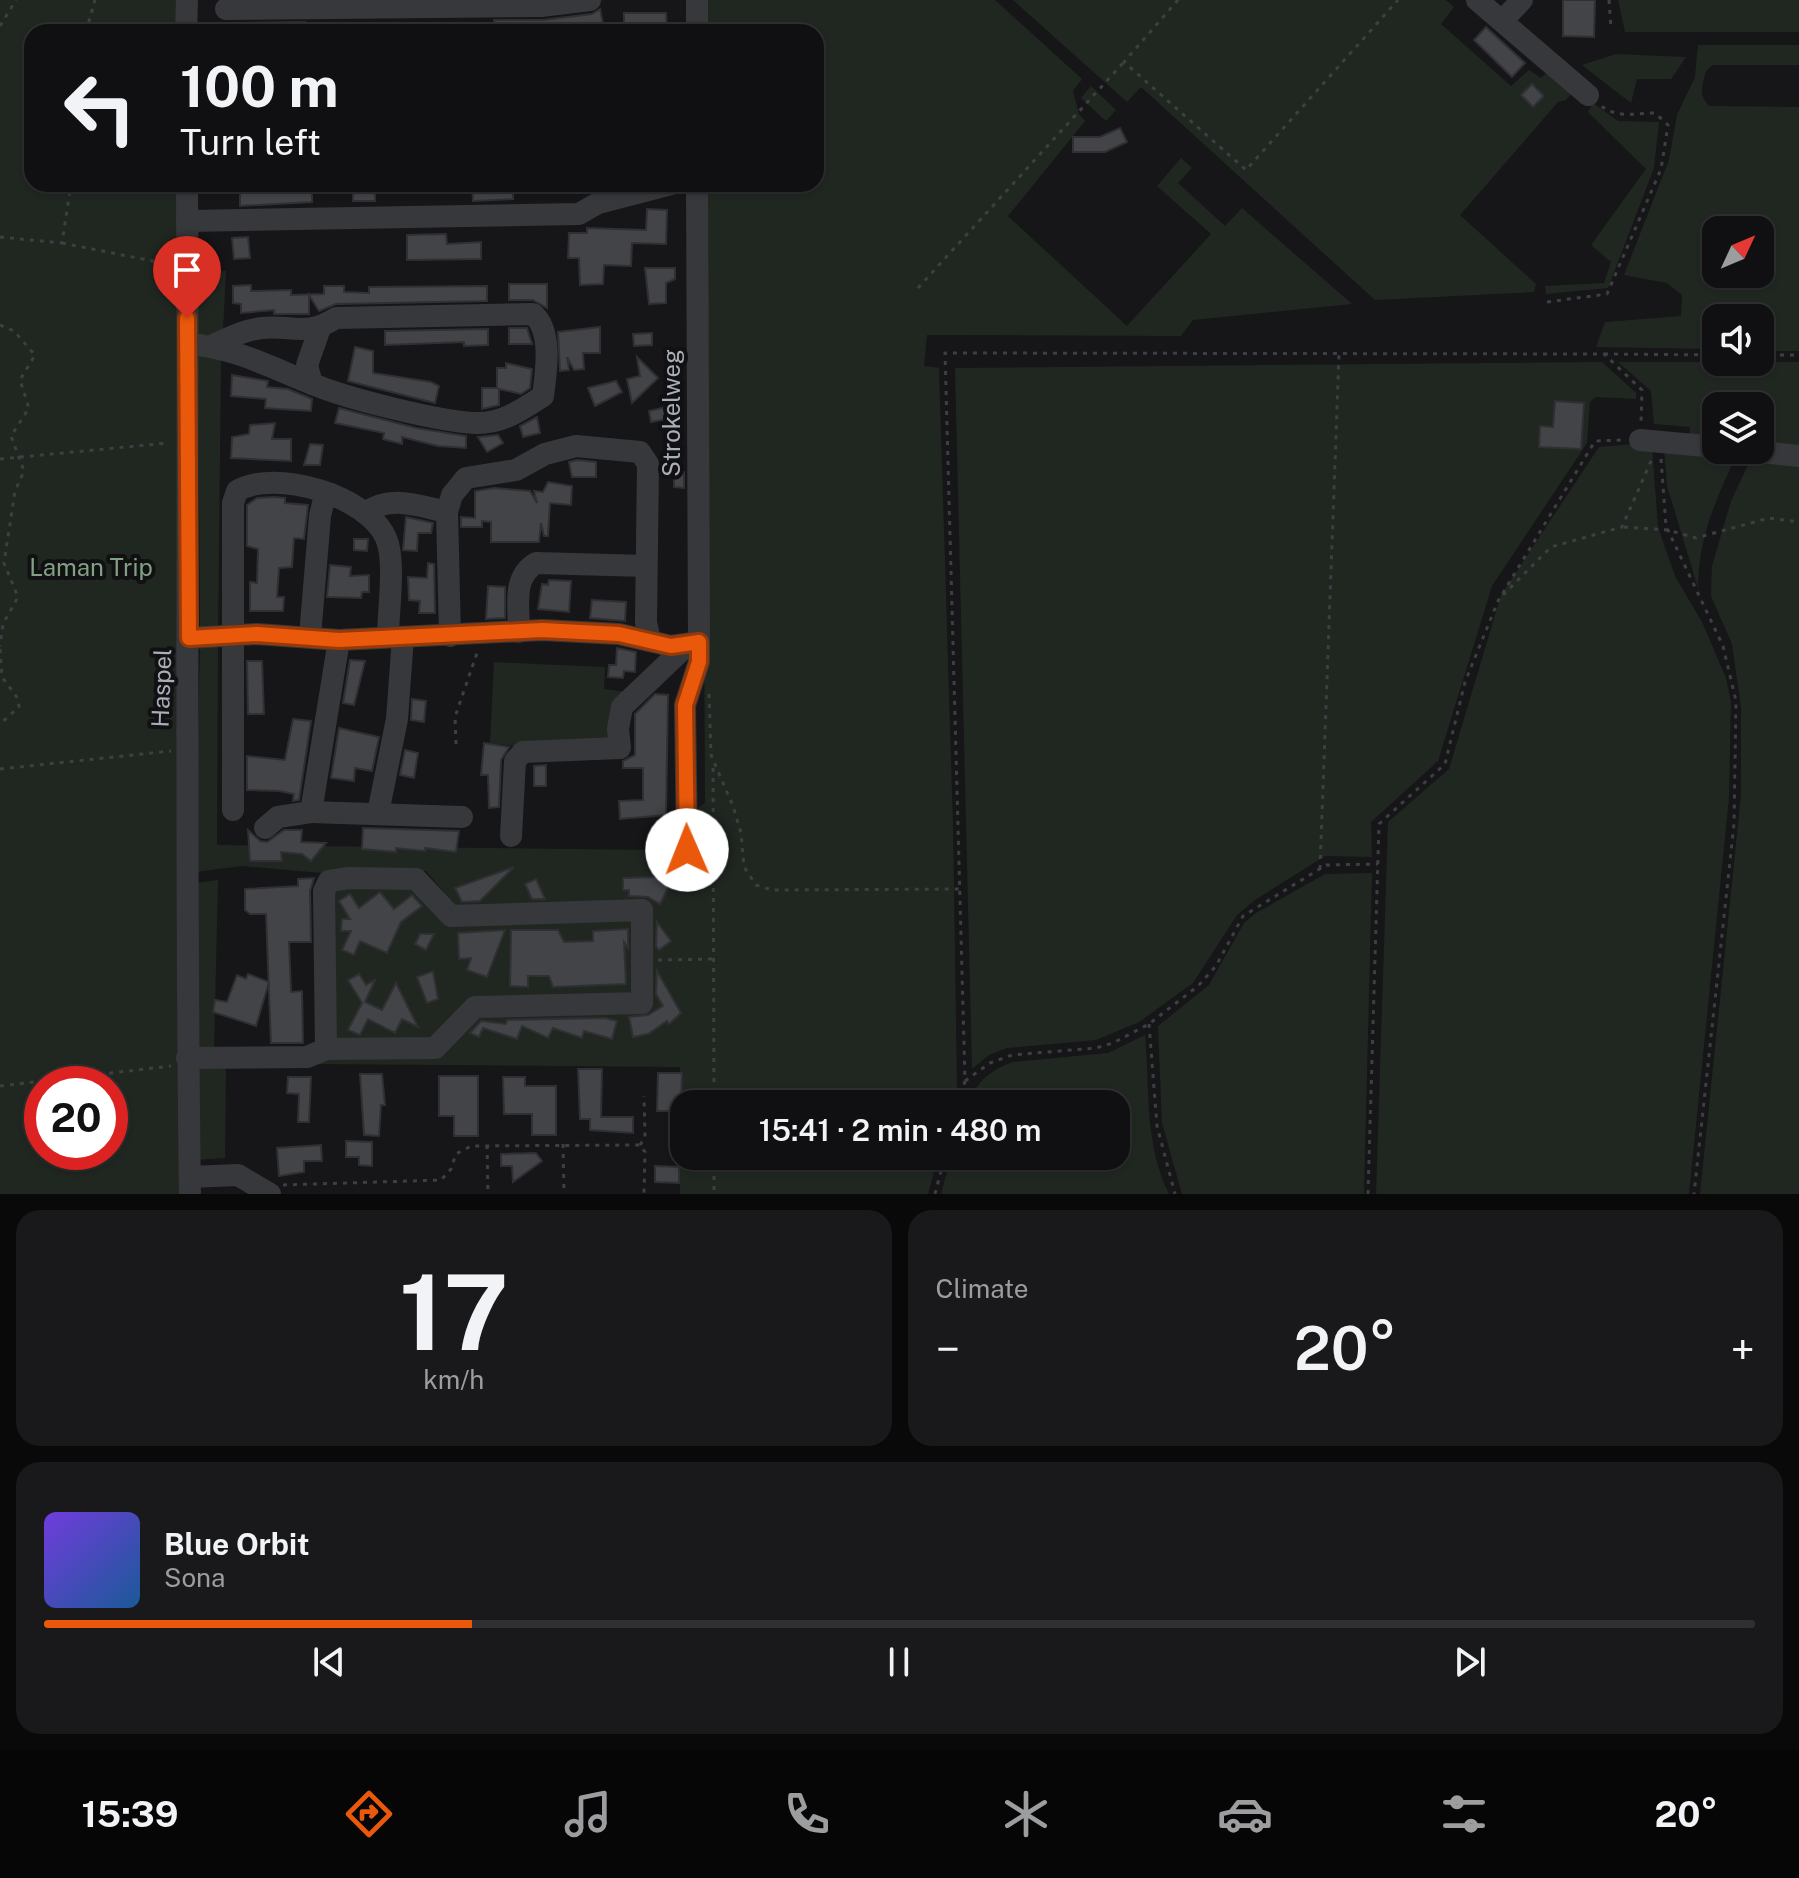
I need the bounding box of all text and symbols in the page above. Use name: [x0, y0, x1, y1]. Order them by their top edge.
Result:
text: 100 m: [180, 54, 339, 120]
icon: left: [48, 56, 152, 160]
text: Turn left: [180, 121, 321, 163]
north arrow: [1702, 216, 1774, 288]
map controls: [1702, 216, 1774, 464]
pin: [153, 236, 221, 318]
icon: arrive: [165, 248, 209, 292]
button: sound: [1702, 304, 1774, 376]
street label: Strokelweg: [657, 349, 685, 477]
button: layers: [1702, 392, 1774, 464]
park label: Laman Trip: [29, 553, 153, 581]
street label: Haspel: [146, 648, 176, 728]
position arrow: [645, 808, 729, 892]
speed limit sign: 20: [24, 1066, 128, 1170]
text: 15:41 · 2 min · 480 m: [759, 1112, 1041, 1148]
text: 17: [399, 1251, 509, 1373]
text: Climate: [936, 1273, 1029, 1304]
text: 20°: [1294, 1313, 1397, 1384]
text: −: [936, 1323, 960, 1375]
text: +: [1731, 1323, 1755, 1375]
text: km/h: [423, 1364, 484, 1395]
text: Blue Orbit: [164, 1526, 310, 1562]
text: Sona: [164, 1562, 225, 1593]
icon: previous: [307, 1640, 351, 1684]
icon: pause: [877, 1640, 921, 1684]
icon: next: [1448, 1640, 1492, 1684]
icon: directions: [341, 1786, 397, 1842]
icon: music: [560, 1786, 616, 1842]
icon: phone: [779, 1786, 835, 1842]
icon: climate: [998, 1786, 1054, 1842]
icon: car: [1217, 1786, 1273, 1842]
icon: filters: [1436, 1786, 1492, 1842]
text: 15:39: [81, 1793, 178, 1835]
text: 20°: [1654, 1793, 1718, 1835]

